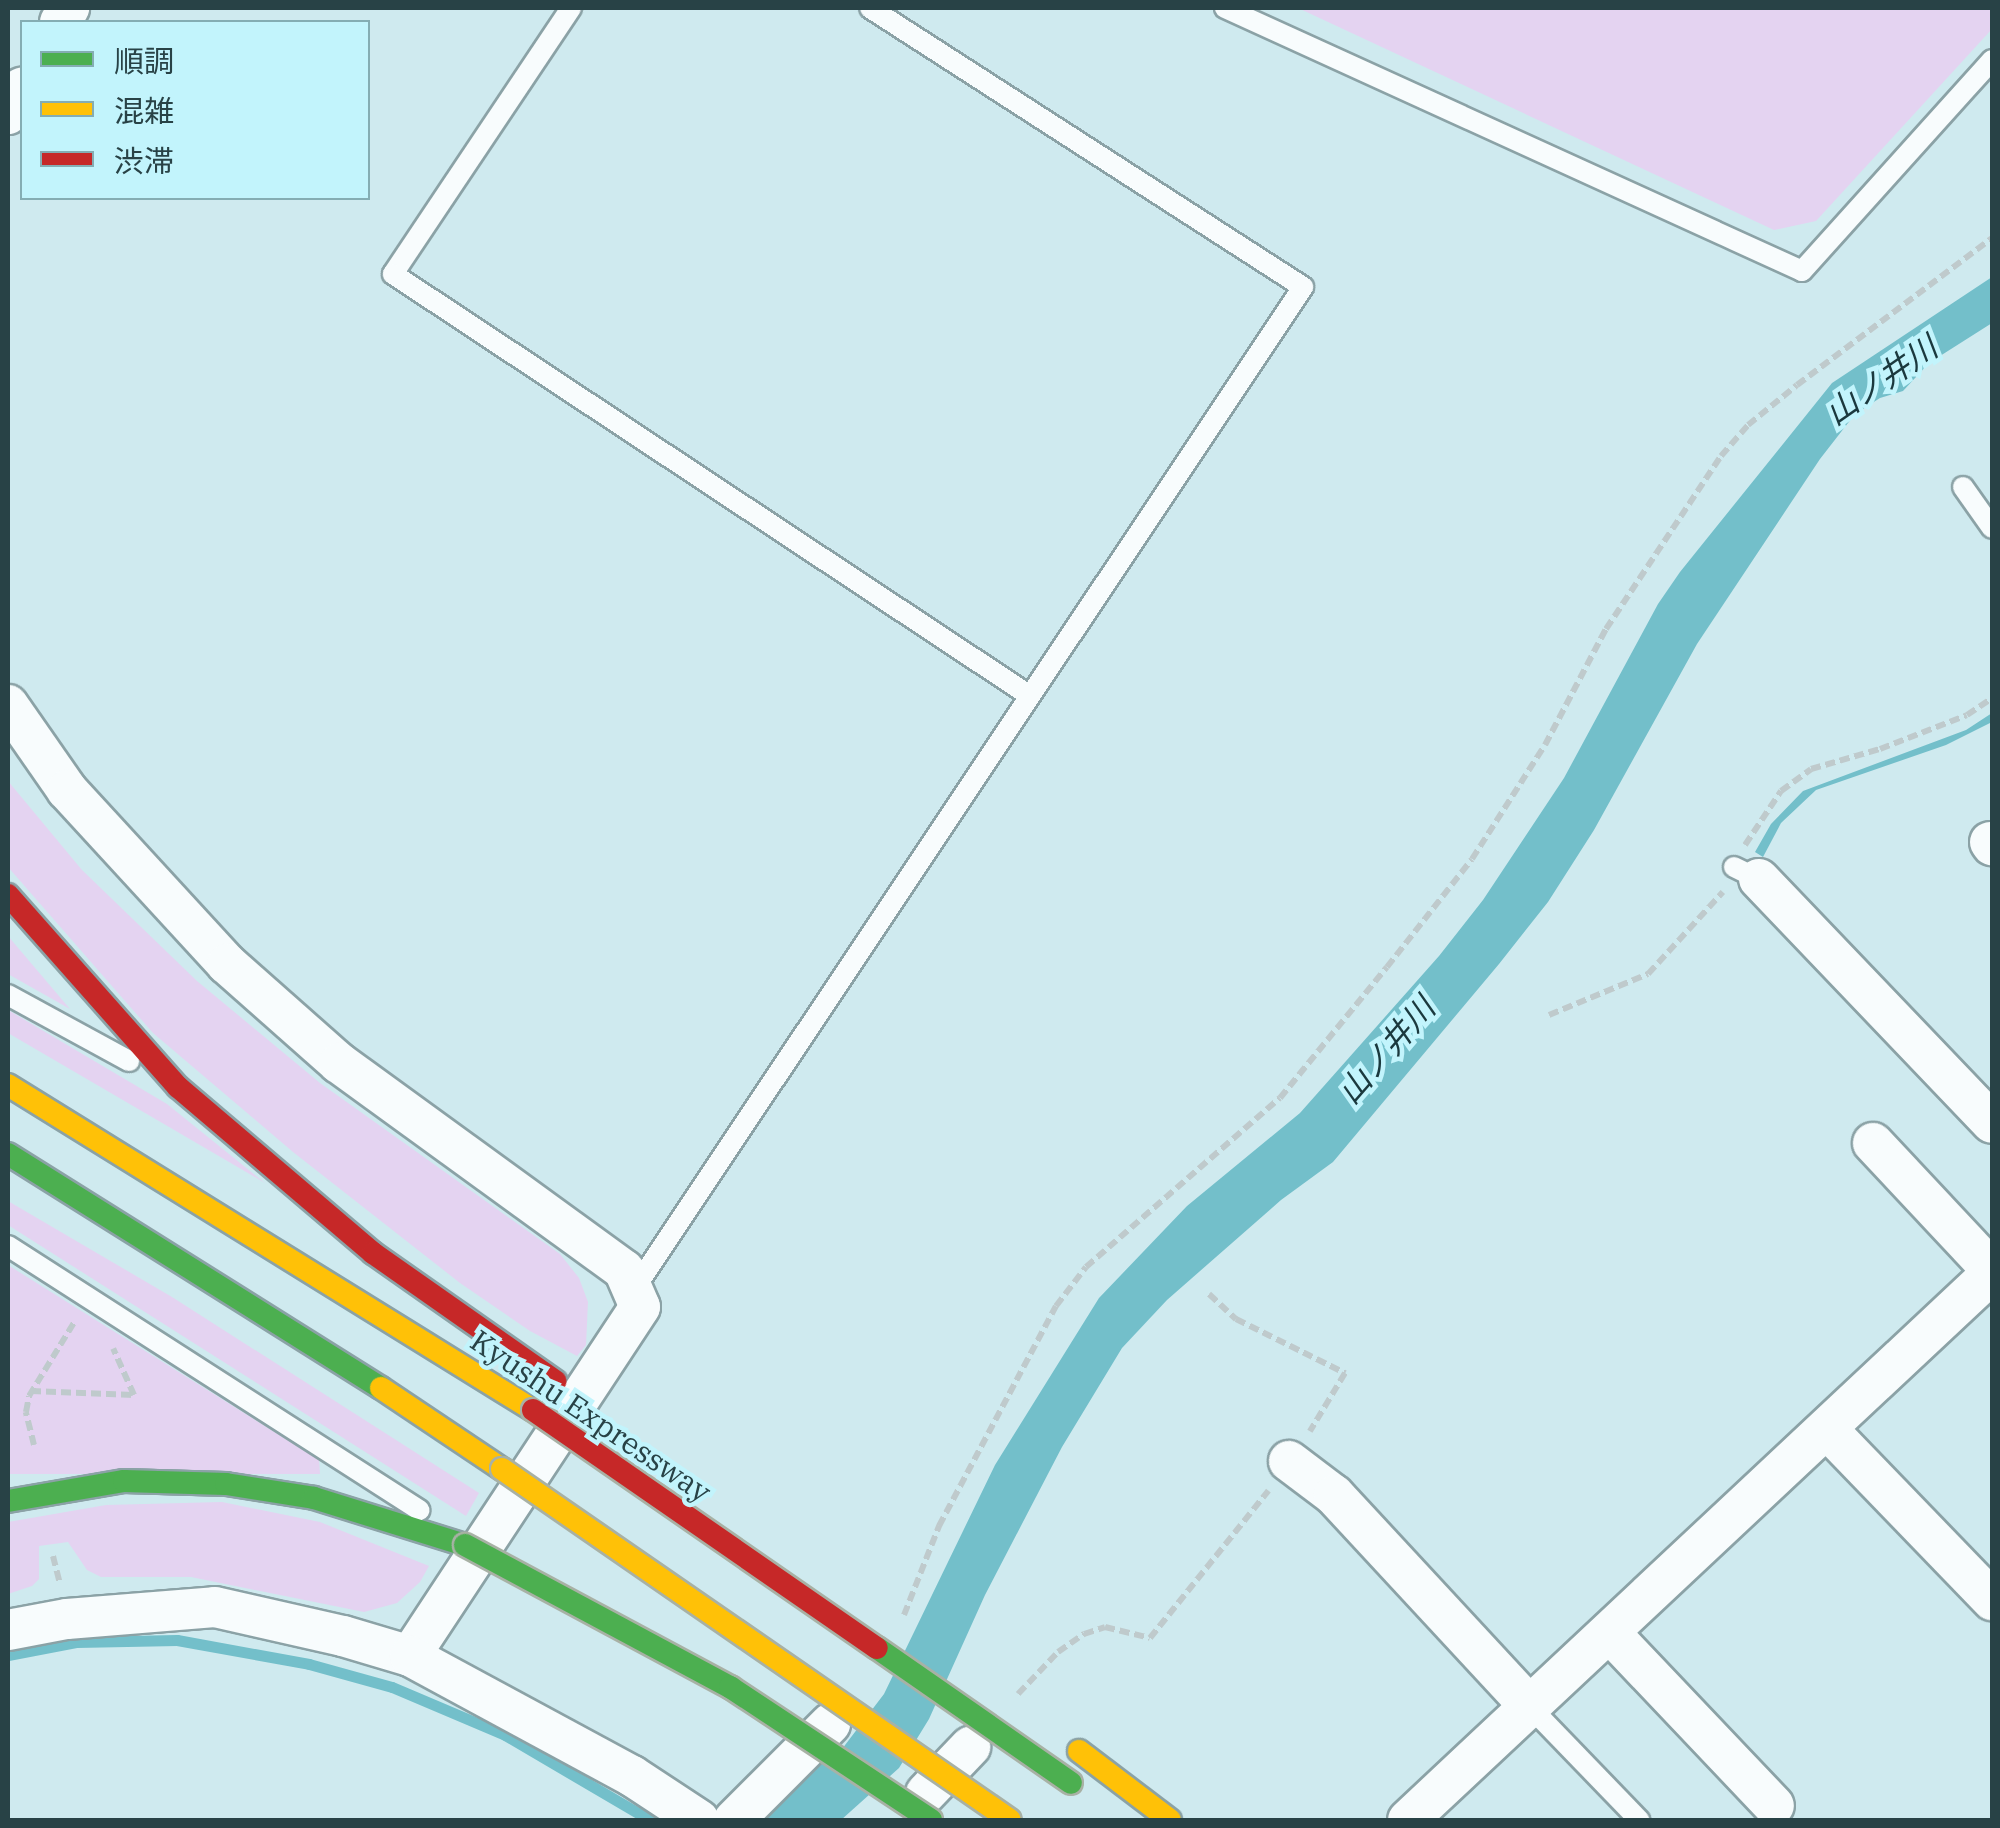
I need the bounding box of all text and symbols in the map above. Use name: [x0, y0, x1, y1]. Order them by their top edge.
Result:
legend: [20, 20, 370, 200]
text: 順調: [114, 41, 174, 80]
text: 混雑: [114, 91, 174, 130]
text: 渋滞: [114, 141, 174, 180]
water label: 山ノ井川: [1818, 328, 1944, 432]
water label: 山ノ井川: [1330, 989, 1442, 1111]
street label: Kyushu Expressway: [464, 1322, 718, 1510]

